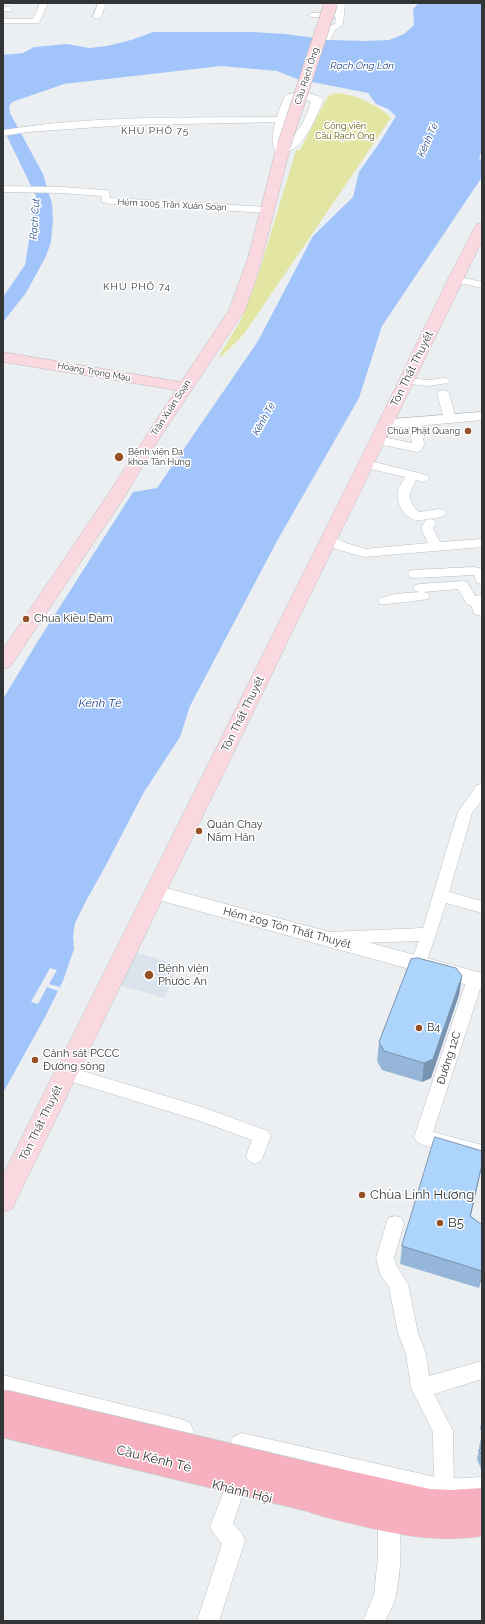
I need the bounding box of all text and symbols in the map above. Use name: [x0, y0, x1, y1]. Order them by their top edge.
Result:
street label: Cầu Rạch Ông: [293, 46, 321, 106]
water label: Rạch Ông Lớn: [330, 60, 394, 72]
park label: Công viên Cầu Rạch Ông: [315, 121, 375, 142]
water label: Kênh Tẻ: [415, 121, 441, 159]
district label: KHU PHỐ 75: [121, 125, 189, 137]
street label: Hẻm 1005 Trần Xuân Soạn: [117, 197, 227, 213]
water label: Rạch Cụt: [28, 198, 42, 240]
district label: KHU PHỐ 74: [103, 281, 171, 293]
street label: Tôn Thất Thuyết: [388, 329, 436, 409]
street label: Hoàng Trọng Mậu: [57, 360, 131, 384]
street label: Trần Xuân Soạn: [149, 378, 193, 438]
water label: Kênh Tẻ: [250, 400, 278, 438]
place label: Chùa Phật Quang: [387, 426, 460, 436]
marker: Chùa Phật Quang: [463, 426, 473, 436]
place label: Bệnh viện Đa khoa Tân Hưng: [128, 447, 190, 468]
marker: Bệnh viện Đa khoa Tân Hưng: [113, 451, 125, 463]
place label: Chùa Kiều Đàm: [34, 612, 113, 626]
marker: Chùa Kiều Đàm: [21, 614, 31, 624]
street label: Tôn Thất Thuyết: [219, 674, 267, 754]
water label: Kênh Tẻ: [78, 696, 122, 710]
place label: Quán Chay Nấm Hân: [207, 818, 263, 844]
marker: Quán Chay Nấm Hân: [194, 826, 204, 836]
street label: Hẻm 209 Tôn Thất Thuyết: [222, 905, 352, 951]
place label: Bệnh viện Phước An: [158, 962, 209, 988]
marker: Bệnh viện Phước An: [143, 969, 155, 981]
place label: B4: [427, 1021, 440, 1035]
marker: B4: [414, 1023, 424, 1033]
street label: Đường 12C: [434, 1030, 464, 1086]
place label: Cảnh sát PCCC Đường sông: [43, 1047, 119, 1073]
marker: Cảnh sát PCCC Đường sông: [30, 1055, 40, 1065]
street label: Tôn Thất Thuyết: [17, 1083, 65, 1163]
place label: Chùa Linh Hương: [370, 1187, 474, 1203]
marker: Chùa Linh Hương: [357, 1190, 367, 1200]
place label: B5: [448, 1215, 464, 1231]
marker: B5: [435, 1218, 445, 1228]
street label: Cầu Kênh Tẻ: [115, 1442, 193, 1476]
street label: Khánh Hội: [210, 1477, 274, 1507]

